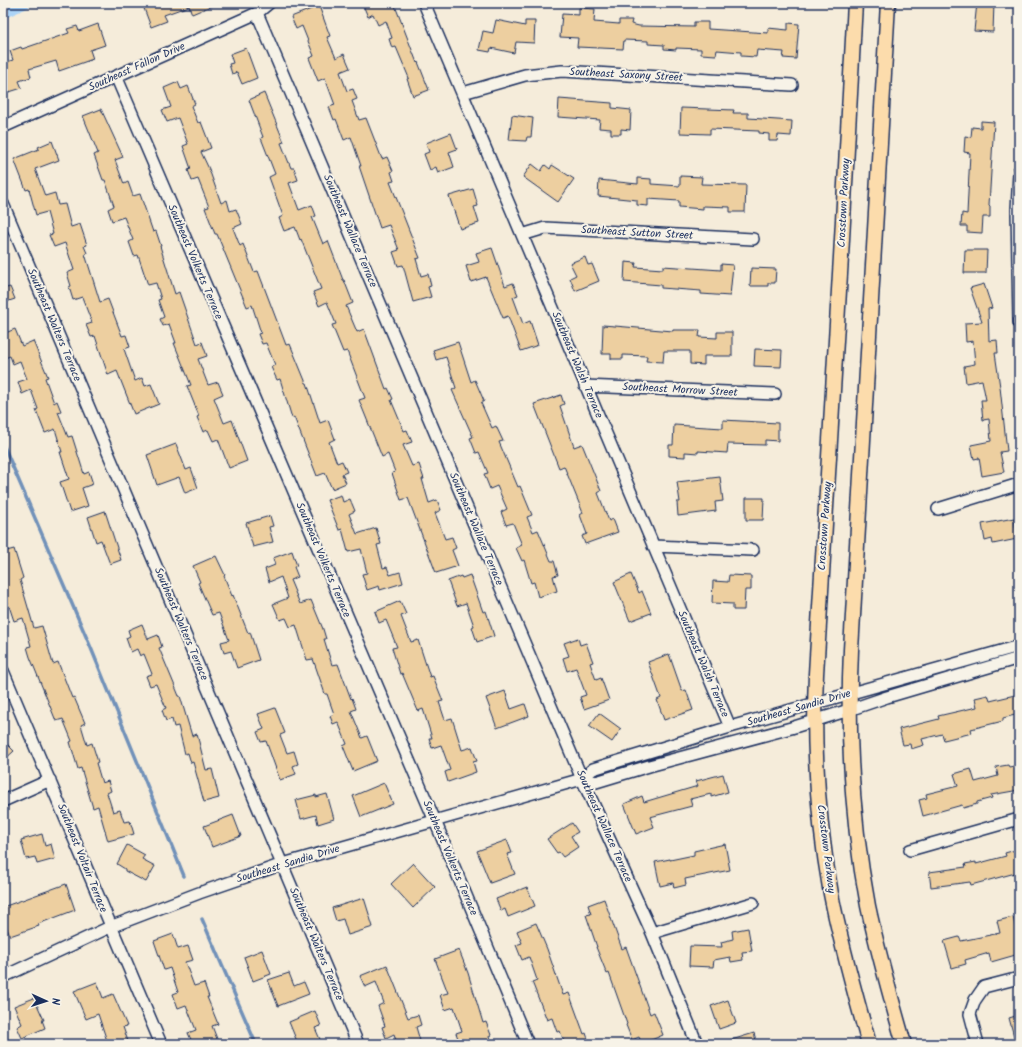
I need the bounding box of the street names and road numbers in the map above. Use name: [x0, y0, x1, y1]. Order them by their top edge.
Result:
street label: Southeast Fallon Drive: [86, 38, 188, 96]
street label: Southeast Saxony Street: [569, 63, 684, 87]
street label: Crosstown Parkway: [833, 157, 855, 248]
street label: Southeast Wallace Terrace: [318, 172, 382, 290]
street label: Southeast Volkerts Terrace: [163, 202, 227, 322]
street label: Southeast Sutton Street: [580, 221, 694, 245]
street label: Southeast Walters Terrace: [22, 266, 86, 384]
street label: Southeast Walsh Terrace: [546, 309, 608, 421]
street label: Southeast Morrow Street: [622, 378, 739, 402]
street label: Southeast Wallace Terrace: [444, 470, 508, 588]
street label: Crosstown Parkway: [813, 480, 837, 571]
street label: Southeast Volkerts Terrace: [291, 500, 355, 620]
street label: Southeast Walters Terrace: [149, 565, 213, 683]
street label: Southeast Walsh Terrace: [672, 608, 734, 720]
street label: Southeast Sandia Drive: [745, 685, 853, 731]
street label: Southeast Wallace Terrace: [571, 767, 637, 885]
street label: Southeast Volkerts Terrace: [418, 798, 482, 918]
street label: Southeast Voltair Terrace: [52, 801, 112, 915]
street label: Crosstown Parkway: [812, 804, 840, 895]
street label: Southeast Sandia Drive: [234, 840, 342, 888]
street label: Southeast Walters Terrace: [284, 885, 348, 1003]

